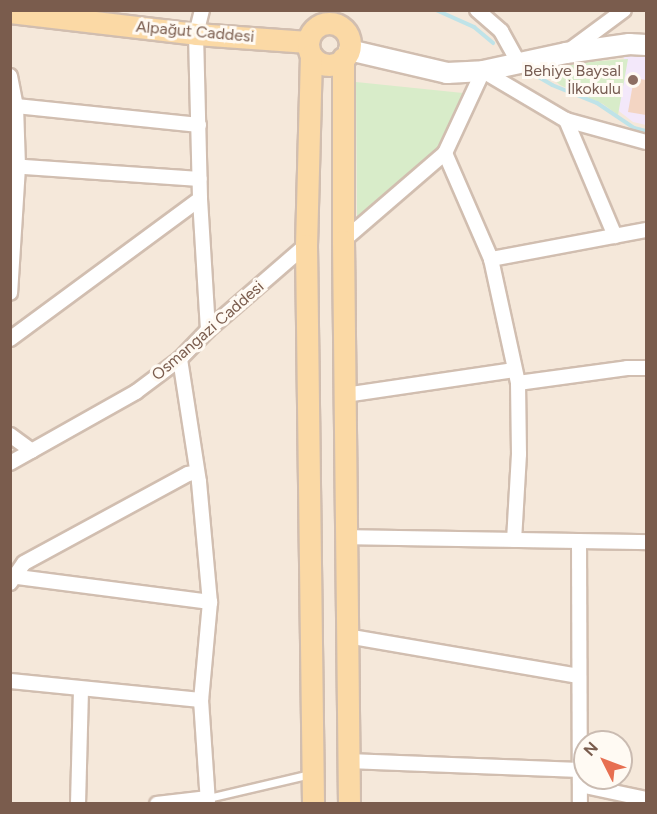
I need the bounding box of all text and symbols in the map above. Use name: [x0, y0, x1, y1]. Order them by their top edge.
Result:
street label: Alpağut Caddesi: [135, 17, 255, 47]
place label: Behiye Baysal İlkokulu: [524, 61, 621, 99]
marker: Behiye Baysal İlkokulu: [626, 73, 640, 87]
street label: Osmangazi Caddesi: [148, 277, 268, 385]
north arrow: [573, 730, 633, 790]
text: N: [580, 738, 602, 760]

